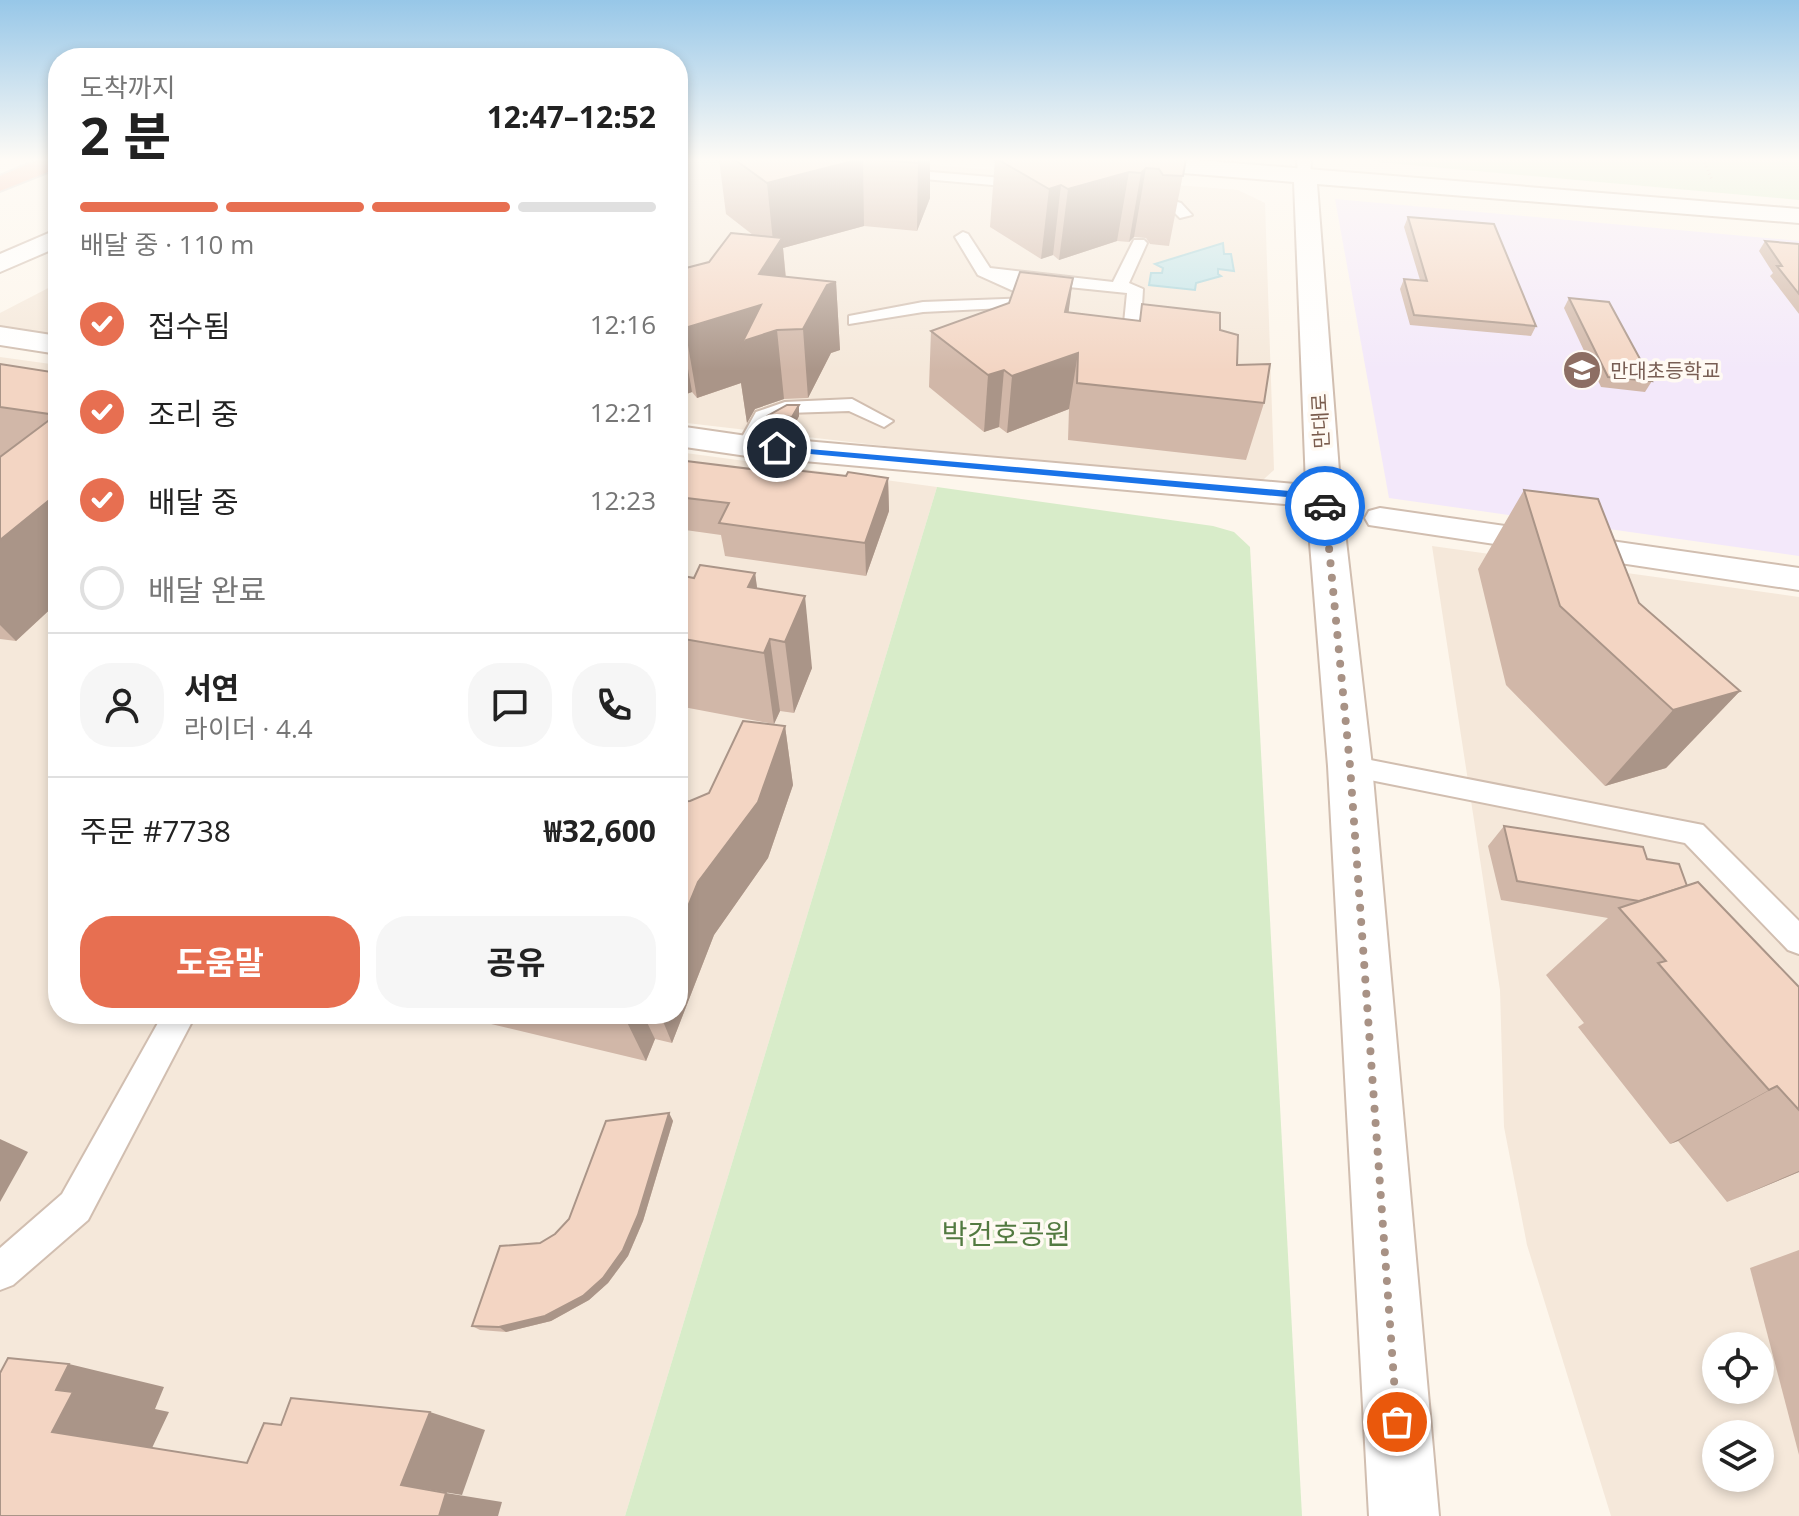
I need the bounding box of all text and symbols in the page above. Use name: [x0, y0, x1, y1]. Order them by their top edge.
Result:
text: 도착까지: [80, 69, 176, 105]
text: 12:47–12:52: [487, 96, 656, 137]
text: 2 분: [80, 99, 171, 170]
text: 배달 중 · 110 m: [80, 226, 254, 262]
icon: check: [80, 302, 124, 346]
text: 접수됨: [148, 305, 231, 346]
text: 12:16: [590, 306, 656, 342]
school or university icon: 만대초등학교: [1561, 349, 1603, 391]
place label: 만대초등학교: [1610, 357, 1720, 384]
icon: check: [80, 390, 124, 434]
text: 조리 중: [148, 393, 239, 434]
street label: 만대로: [1305, 393, 1335, 449]
text: 12:21: [590, 394, 656, 430]
pin: [743, 414, 811, 482]
icon: home: [755, 426, 799, 470]
courier: [1285, 466, 1365, 546]
icon: check: [80, 478, 124, 522]
text: 배달 중: [148, 481, 239, 522]
text: 12:23: [590, 482, 656, 518]
icon: car: [1303, 484, 1347, 528]
text: 배달 완료: [148, 569, 266, 610]
button: person: [80, 663, 164, 747]
button: chat: [468, 663, 552, 747]
button: phone: [572, 663, 656, 747]
text: 서연: [184, 667, 239, 708]
text: 라이더 · 4.4: [184, 710, 313, 746]
text: 주문 #7738: [80, 810, 231, 851]
text: ₩32,600: [544, 810, 656, 851]
button: 도움말: [80, 916, 360, 1008]
button: 공유: [376, 916, 656, 1008]
park label: 박건호공원: [942, 1214, 1070, 1252]
map controls: [1702, 1332, 1774, 1492]
button: locate: [1702, 1332, 1774, 1404]
pin: [1363, 1388, 1431, 1456]
icon: bag: [1375, 1400, 1419, 1444]
button: layers: [1702, 1420, 1774, 1492]

